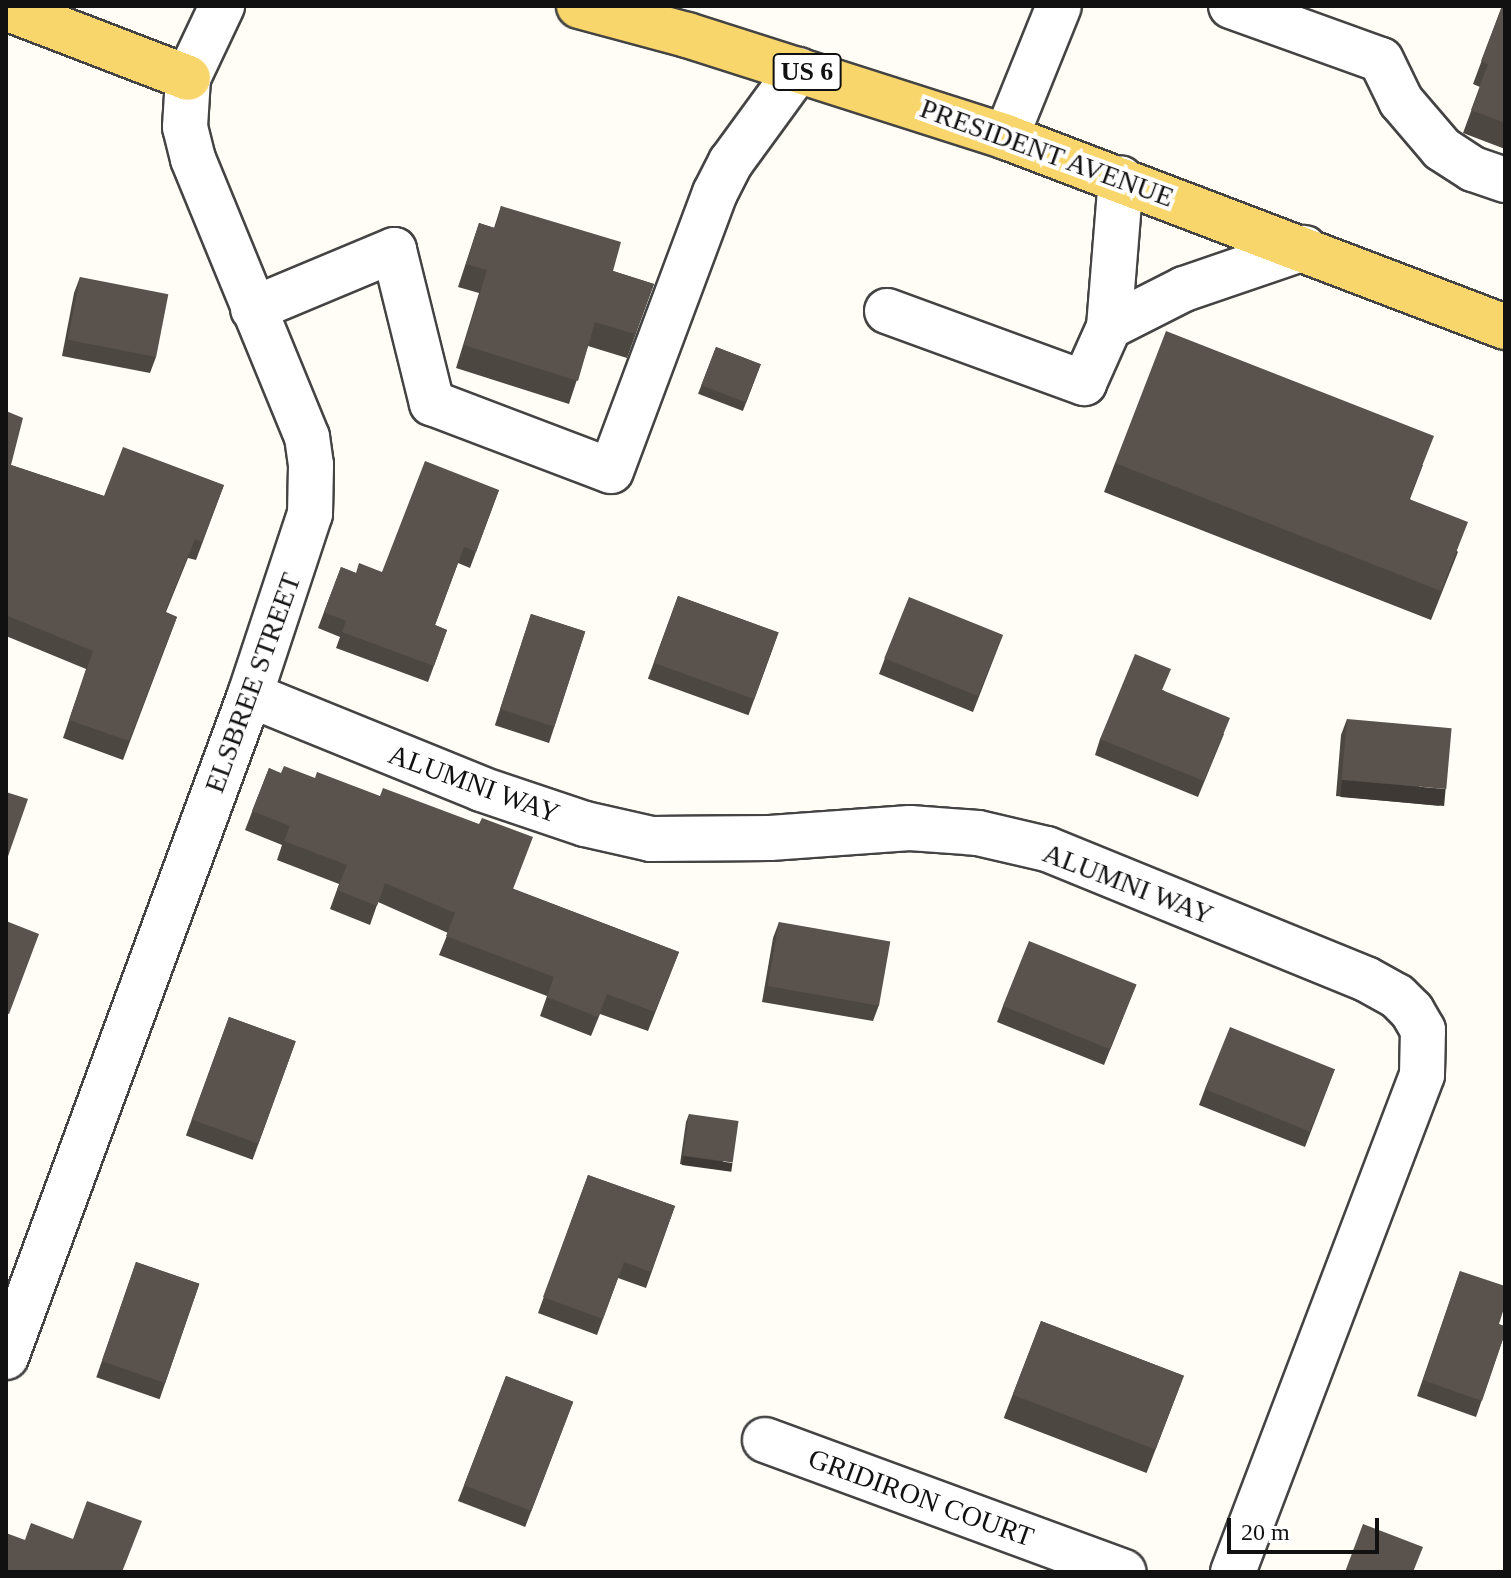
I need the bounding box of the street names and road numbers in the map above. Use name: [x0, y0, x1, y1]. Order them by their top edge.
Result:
road number: US 6: [771, 50, 843, 94]
street label: PRESIDENT AVENUE: [915, 91, 1179, 215]
street label: ELSBREE STREET: [198, 569, 308, 797]
street label: ALUMNI WAY: [384, 737, 564, 831]
street label: ALUMNI WAY: [1038, 836, 1218, 932]
street label: GRIDIRON COURT: [804, 1442, 1038, 1554]

